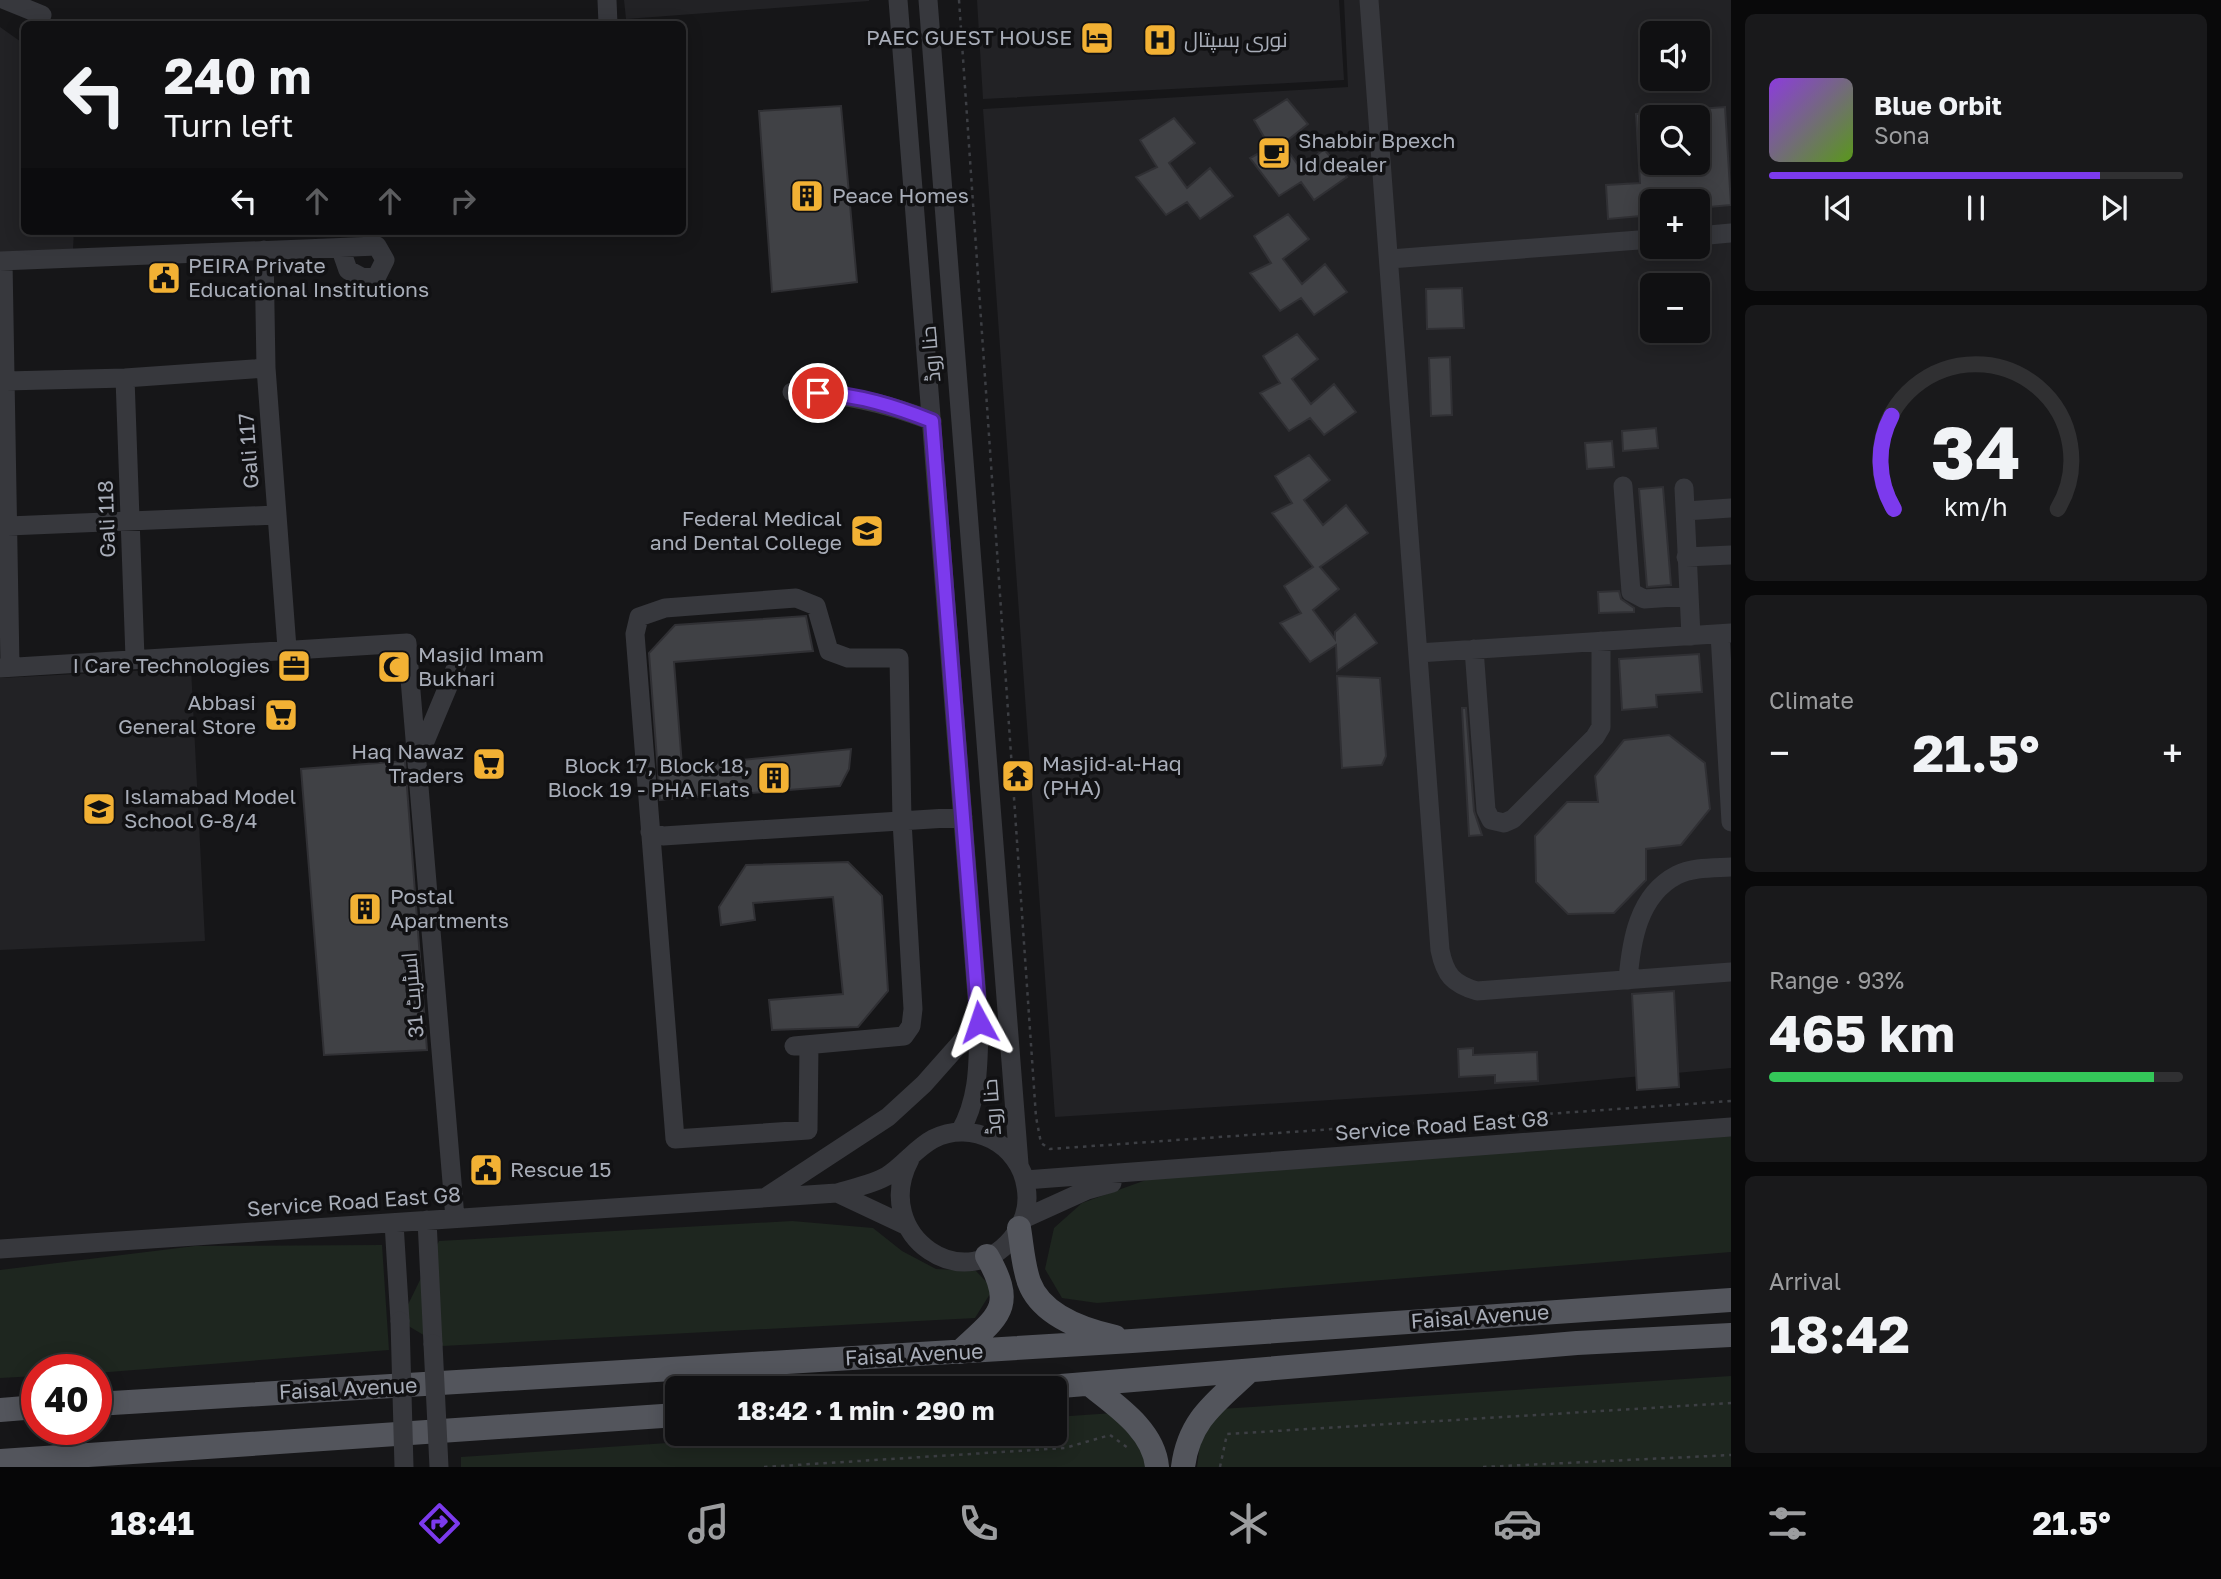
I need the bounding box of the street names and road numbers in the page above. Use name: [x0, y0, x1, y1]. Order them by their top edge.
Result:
street label: حنا روڈ: [915, 325, 945, 383]
street label: Gali 117: [232, 412, 264, 490]
street label: Gali 118: [92, 480, 120, 558]
street label: اسٹریٹ 31: [395, 951, 429, 1039]
street label: حنا روڈ: [976, 1078, 1006, 1136]
street label: Service Road East G8: [1334, 1105, 1550, 1145]
street label: Service Road East G8: [246, 1181, 462, 1221]
street label: Faisal Avenue: [1410, 1298, 1550, 1334]
street label: Faisal Avenue: [844, 1337, 984, 1371]
street label: Faisal Avenue: [278, 1371, 418, 1405]

